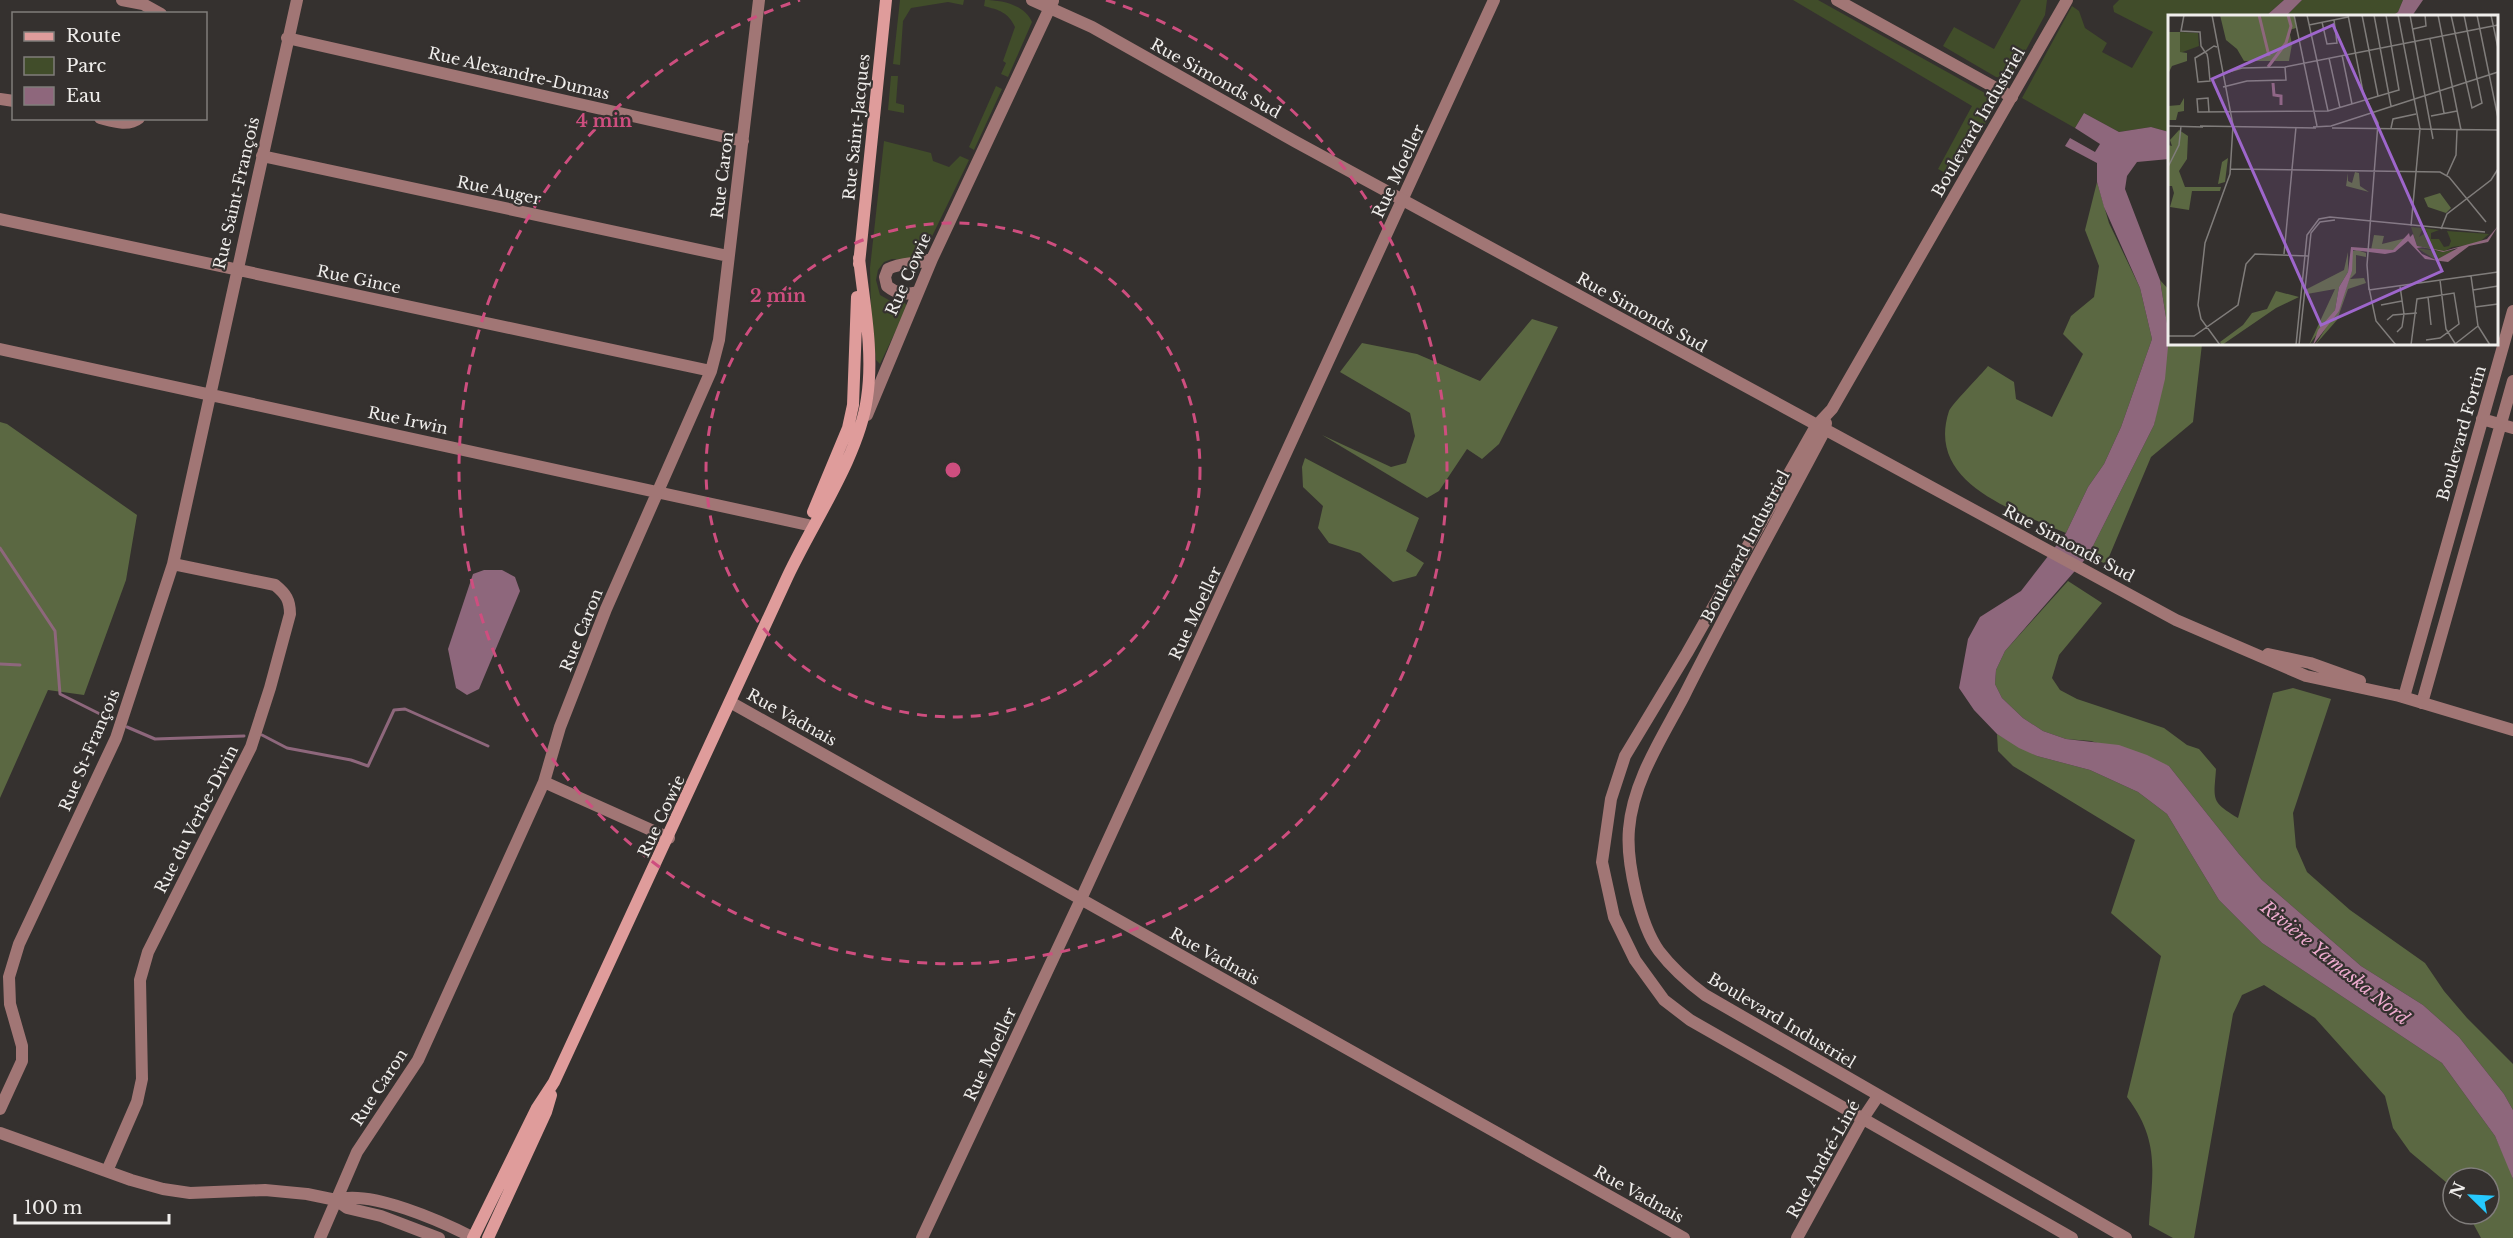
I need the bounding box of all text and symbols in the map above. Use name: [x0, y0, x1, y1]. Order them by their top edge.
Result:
legend: [12, 12, 207, 120]
inset map: [2168, 15, 2498, 345]
text: Route: [66, 25, 121, 47]
street label: Rue Simonds Sud: [1147, 34, 1285, 122]
street label: Rue Alexandre-Dumas: [426, 42, 612, 104]
street label: Boulevard Industriel: [1927, 44, 2029, 200]
street label: Rue Saint-Jacques: [838, 53, 874, 201]
text: Parc: [66, 55, 107, 77]
text: Eau: [66, 85, 101, 107]
text: 4 min: [576, 110, 632, 132]
street label: Rue Saint-François: [209, 115, 263, 271]
street label: Rue Moeller: [1368, 121, 1429, 221]
street label: Rue Caron: [707, 130, 737, 220]
street label: Rue Auger: [455, 171, 543, 209]
street label: Rue Cowie: [881, 230, 935, 318]
street label: Rue Gince: [315, 260, 403, 298]
street label: Rue Simonds Sud: [1573, 268, 1711, 356]
text: 2 min: [750, 285, 806, 307]
street label: Boulevard Fortin: [2432, 363, 2490, 503]
street label: Rue Irwin: [366, 402, 450, 438]
centre of rings: [943, 460, 963, 480]
street label: Boulevard Industriel: [1697, 467, 1793, 625]
street label: Rue Simonds Sud: [2000, 500, 2138, 586]
street label: Rue Moeller: [1165, 563, 1226, 663]
street label: Rue Caron: [555, 586, 607, 674]
street label: Rue Vadnais: [744, 684, 840, 750]
street label: Rue St-François: [54, 686, 124, 814]
street label: Rue du Verbe-Divin: [150, 742, 242, 896]
street label: Rue Cowie: [633, 772, 689, 860]
water label: Rivière Yamaska Nord: [2256, 896, 2414, 1030]
street label: Rue Vadnais: [1167, 923, 1263, 989]
street label: Boulevard Industriel: [1704, 968, 1860, 1072]
street label: Rue Moeller: [960, 1004, 1021, 1104]
street label: Rue Caron: [347, 1045, 411, 1129]
street label: Rue André-Liné: [1782, 1097, 1864, 1221]
street label: Rue Vadnais: [1591, 1161, 1687, 1227]
north arrow: [2441, 1166, 2501, 1226]
text: N: [2445, 1179, 2469, 1201]
scale bar: [15, 1187, 170, 1225]
text: 100 m: [24, 1197, 82, 1219]

